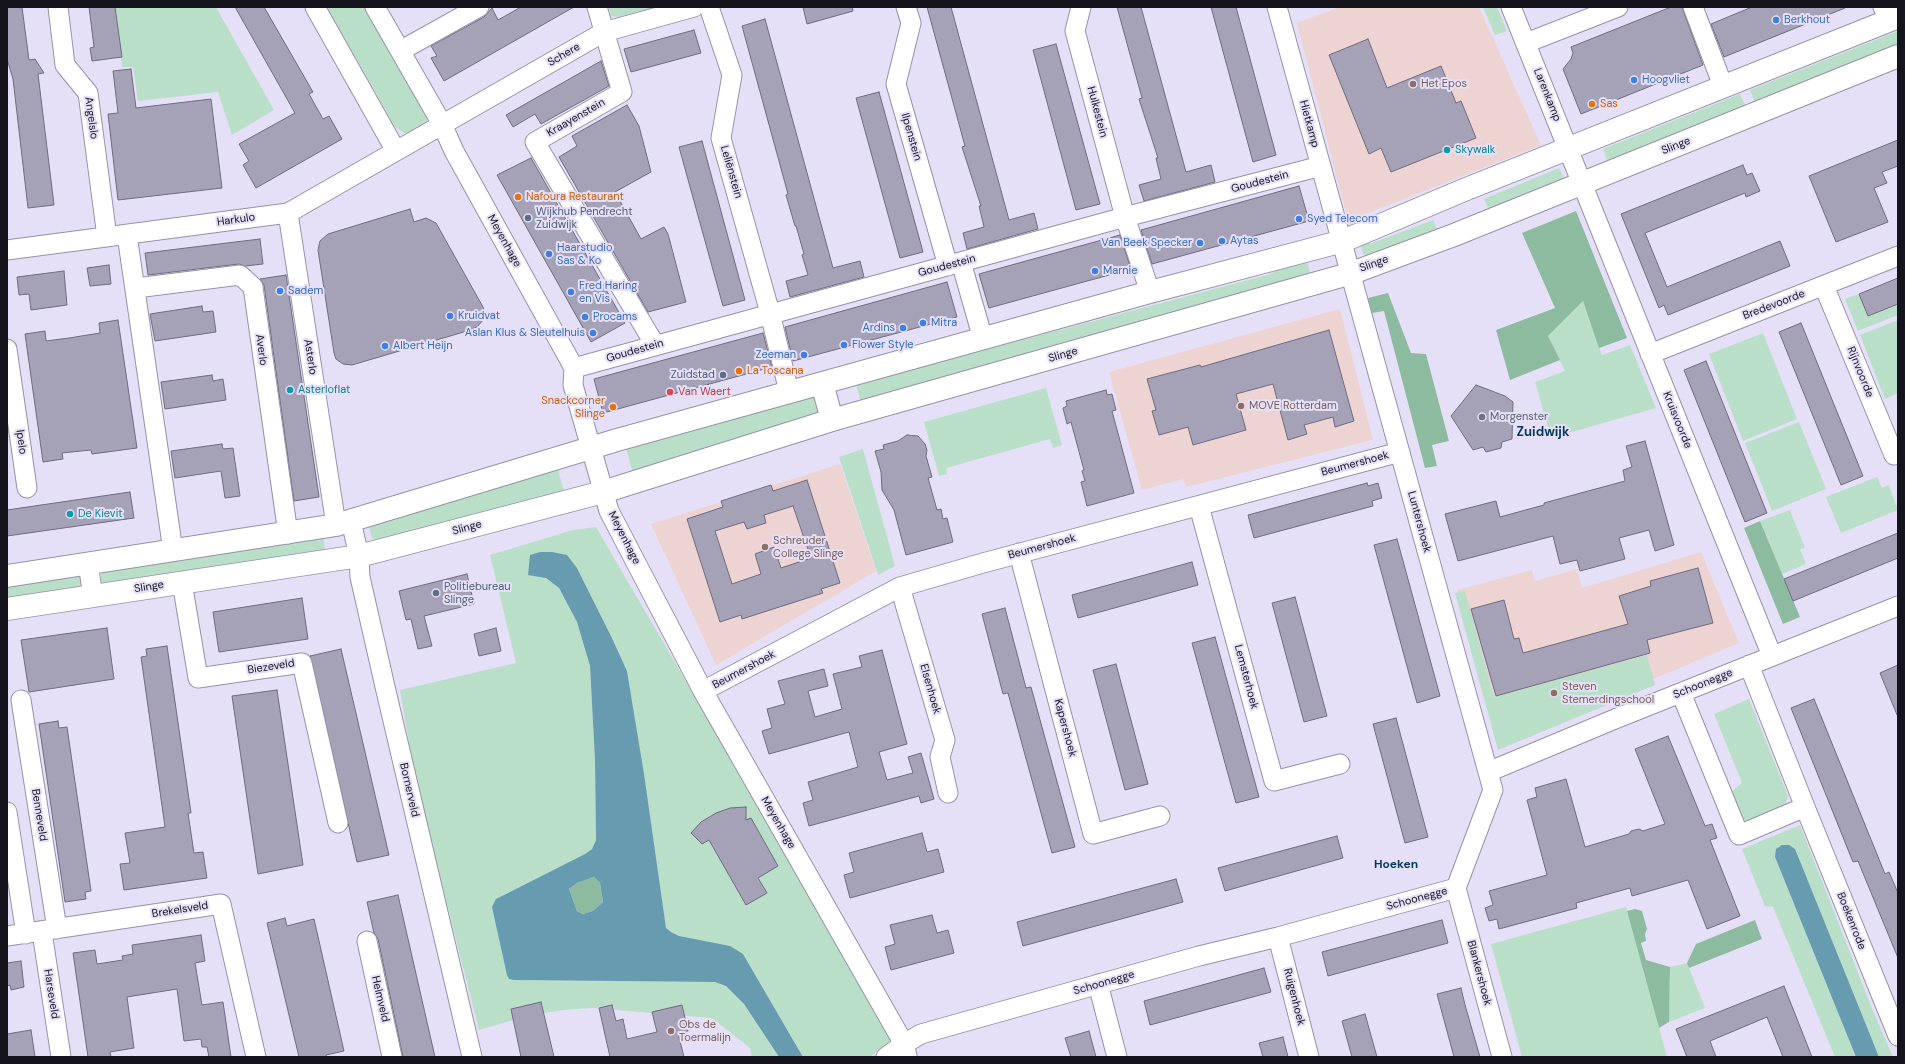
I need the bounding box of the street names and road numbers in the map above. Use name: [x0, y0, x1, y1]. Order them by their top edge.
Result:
street label: Schere: [545, 40, 583, 70]
street label: Larenkamp: [1530, 66, 1564, 124]
street label: Hulkestein: [1084, 85, 1110, 139]
street label: Angelslo: [81, 96, 101, 140]
street label: Kraayenstein: [545, 96, 607, 140]
street label: Hietkamp: [1296, 99, 1322, 149]
street label: Ilpenstein: [898, 112, 924, 162]
street label: Slinge: [1660, 134, 1692, 158]
street label: Leliënstein: [717, 144, 745, 200]
street label: Goudestein: [1230, 168, 1290, 196]
street label: Harkulo: [216, 211, 256, 229]
street label: Meyenhage: [484, 212, 524, 270]
street label: Goudestein: [917, 252, 977, 280]
street label: Slinge: [1358, 253, 1390, 275]
street label: Bredevoorde: [1741, 287, 1807, 323]
street label: Averlo: [252, 333, 270, 367]
street label: Goudestein: [605, 337, 665, 365]
street label: Asterlo: [301, 338, 319, 376]
street label: Slinge: [1047, 345, 1079, 365]
street label: Rijnvoorde: [1844, 345, 1876, 399]
street label: Kruisvoorde: [1660, 390, 1694, 450]
street label: Ipelo: [13, 429, 29, 455]
street label: Beumershoek: [1320, 449, 1390, 479]
street label: Luntershoek: [1404, 490, 1434, 554]
street label: Meyenhage: [605, 509, 643, 567]
street label: Slinge: [451, 518, 483, 538]
street label: Beumershoek: [1007, 532, 1077, 562]
street label: Slinge: [133, 578, 165, 596]
street label: Lemsterhoek: [1231, 643, 1261, 711]
street label: Beumershoek: [710, 648, 778, 692]
street label: Biezeveld: [246, 657, 296, 677]
street label: Elsenhoek: [917, 662, 943, 716]
street label: Schoonegge: [1671, 666, 1735, 702]
street label: Kapershoek: [1051, 698, 1079, 758]
street label: Bornerveld: [396, 762, 422, 818]
street label: Benneveld: [28, 788, 50, 842]
street label: Meyenhage: [758, 795, 798, 851]
street label: Schoonegge: [1385, 884, 1449, 914]
street label: Boekenrode: [1834, 890, 1868, 952]
street label: Brekelsveld: [151, 899, 209, 921]
street label: Blankershoek: [1464, 939, 1494, 1007]
street label: Ruigenhoek: [1281, 967, 1307, 1027]
street label: Harseveld: [41, 968, 61, 1020]
street label: Schoonegge: [1072, 968, 1136, 998]
street label: Helmveld: [368, 975, 392, 1023]

